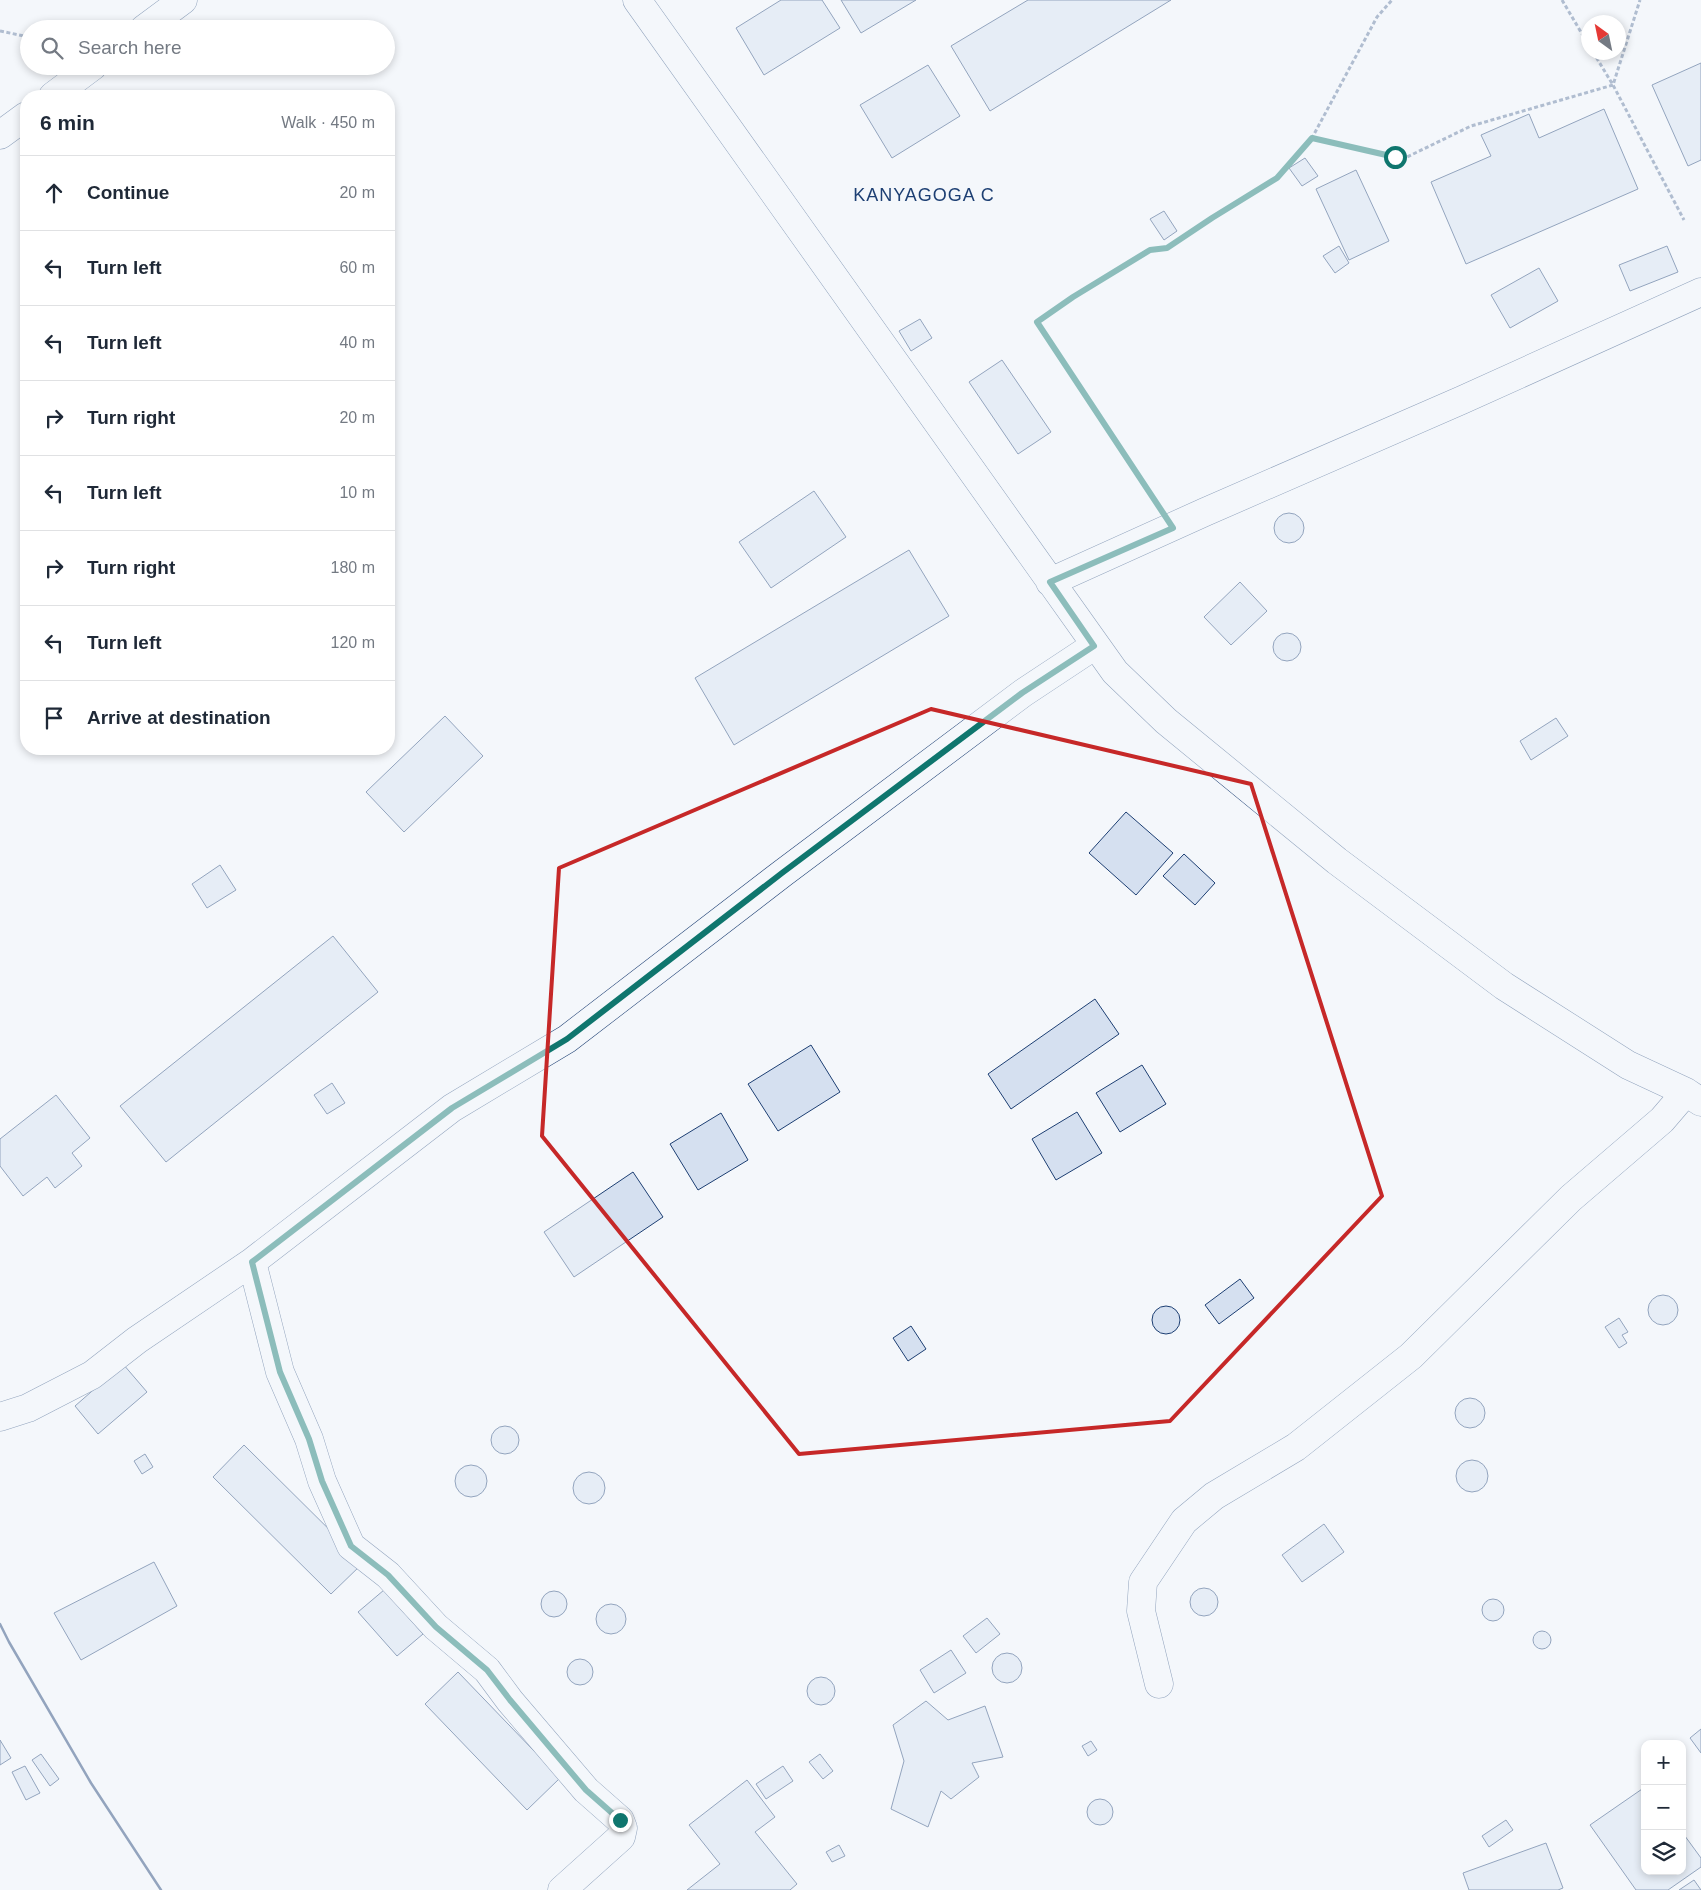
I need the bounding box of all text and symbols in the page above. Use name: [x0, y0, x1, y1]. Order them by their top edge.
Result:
north arrow: [1581, 15, 1626, 60]
search box: [20, 20, 395, 75]
icon: search: [38, 34, 66, 62]
text: Search here: [78, 37, 182, 58]
text: 6 min: [40, 111, 95, 134]
text: Walk · 450 m: [281, 114, 375, 131]
route start: [1384, 146, 1407, 169]
icon: ahead: [40, 179, 68, 207]
text: Continue: [87, 182, 169, 203]
text: 20 m: [339, 184, 375, 201]
district label: KANYAGOGA C: [853, 185, 995, 205]
icon: left: [40, 254, 68, 282]
text: Turn left: [87, 257, 162, 278]
text: 60 m: [339, 259, 375, 276]
icon: left: [40, 329, 68, 357]
text: Turn left: [87, 332, 162, 353]
text: 40 m: [339, 334, 375, 351]
icon: right: [40, 404, 68, 432]
text: Turn right: [87, 407, 175, 428]
text: 20 m: [339, 409, 375, 426]
icon: left: [40, 479, 68, 507]
text: Turn left: [87, 482, 162, 503]
text: 10 m: [339, 484, 375, 501]
icon: right: [40, 554, 68, 582]
text: Turn right: [87, 557, 175, 578]
text: 180 m: [331, 559, 375, 576]
icon: left: [40, 629, 68, 657]
text: Turn left: [87, 632, 162, 653]
text: 120 m: [331, 634, 375, 651]
icon: arrive: [40, 704, 68, 732]
text: Arrive at destination: [87, 707, 271, 728]
map controls: [1641, 1740, 1686, 1875]
button: +: [1641, 1740, 1686, 1785]
button: −: [1641, 1785, 1686, 1830]
route end: [609, 1809, 632, 1832]
button: layers: [1641, 1830, 1686, 1875]

